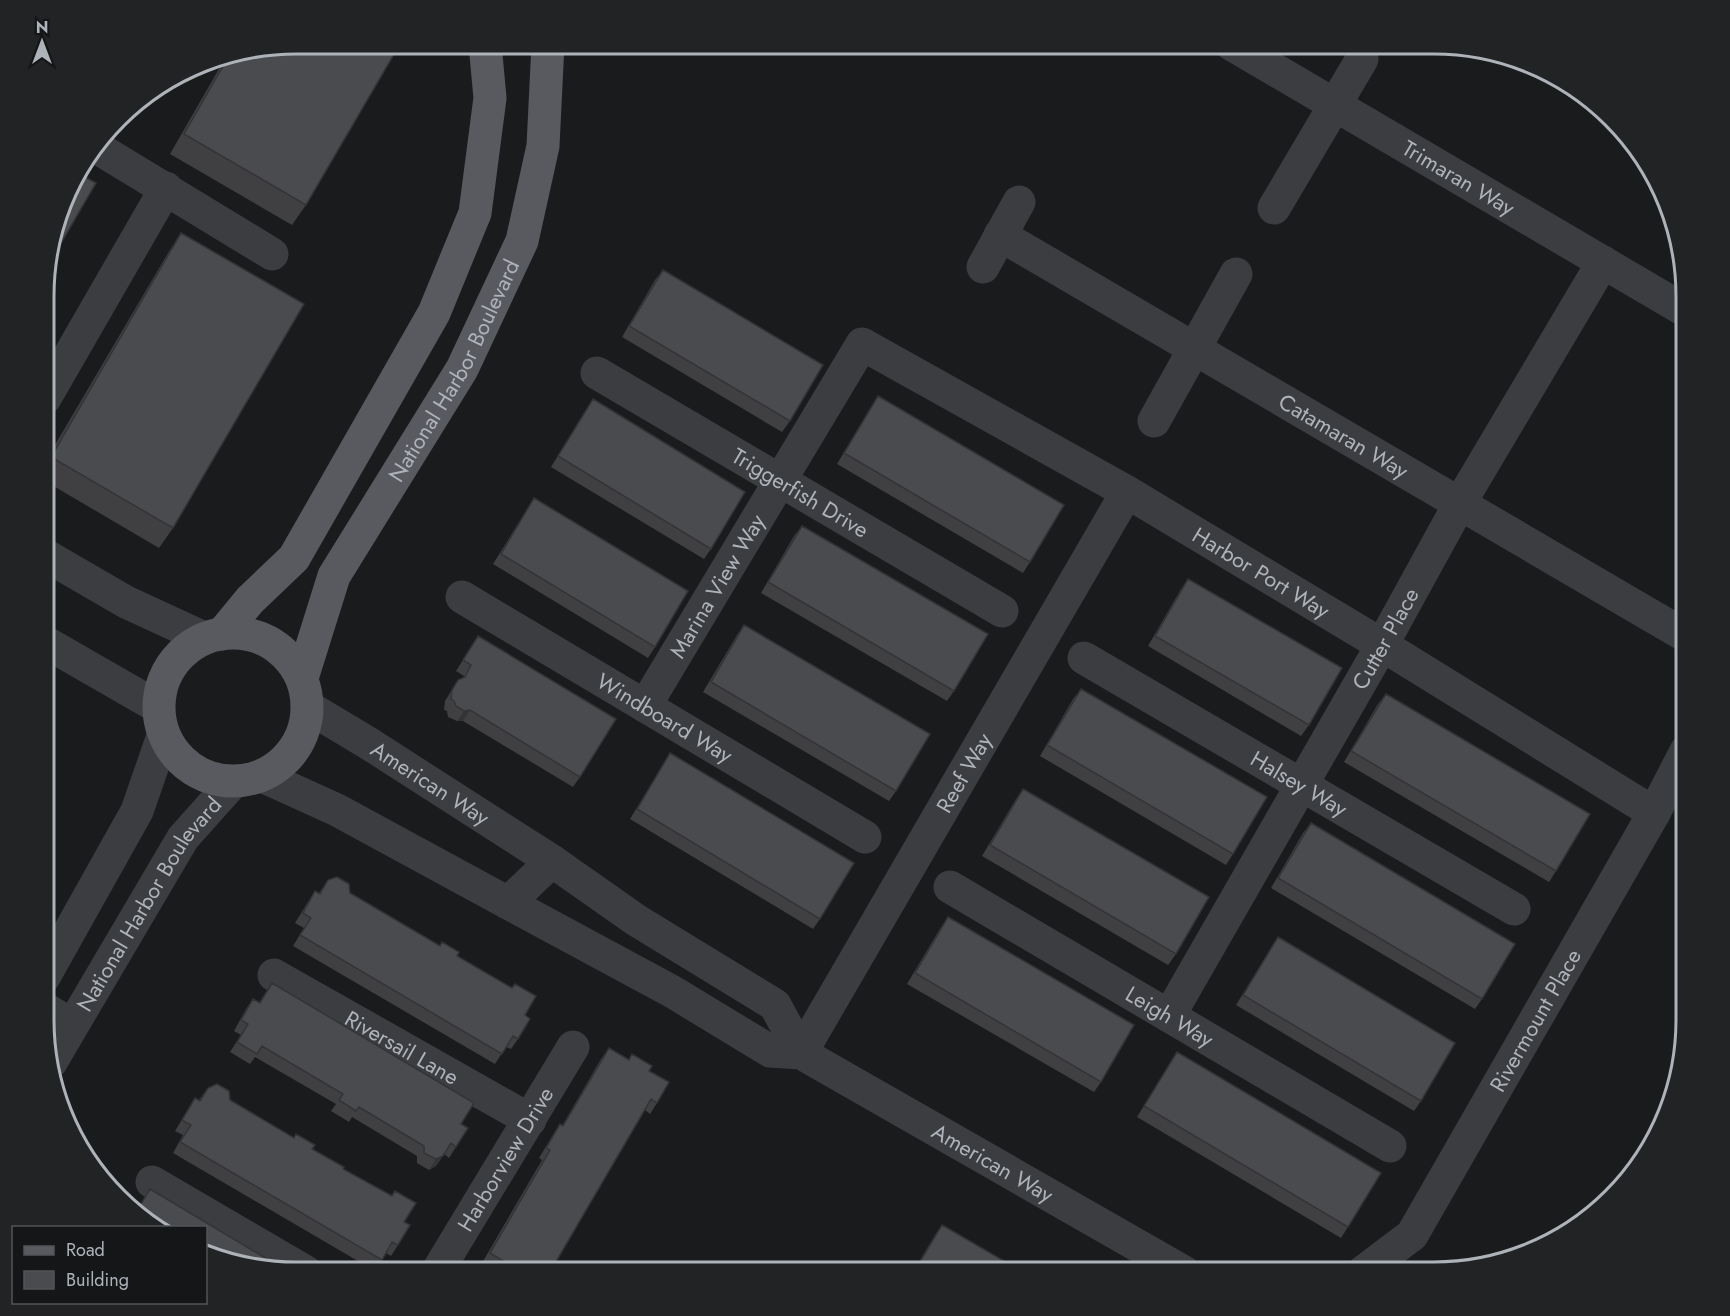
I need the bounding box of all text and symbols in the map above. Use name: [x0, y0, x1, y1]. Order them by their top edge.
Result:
north arrow: [12, 12, 72, 72]
text: N: [36, 16, 48, 39]
street label: Trimaran Way: [1396, 132, 1521, 223]
street label: National Harbor Boulevard: [380, 254, 527, 488]
street label: Catamaran Way: [1273, 385, 1415, 487]
street label: Triggerfish Drive: [726, 440, 875, 545]
street label: Marina View Way: [661, 507, 773, 664]
street label: Harbor Port Way: [1186, 519, 1336, 626]
street label: Cutter Place: [1344, 582, 1427, 695]
street label: Windboard Way: [591, 665, 739, 771]
street label: Reef Way: [928, 727, 1000, 819]
street label: American Way: [365, 733, 496, 833]
street label: Halsey Way: [1245, 743, 1354, 825]
street label: National Harbor Boulevard: [68, 790, 229, 1017]
street label: Rivermount Place: [1481, 943, 1589, 1098]
street label: Leigh Way: [1120, 978, 1220, 1055]
street label: Riversail Lane: [339, 1002, 465, 1093]
street label: Harborview Drive: [449, 1081, 561, 1237]
street label: American Way: [926, 1115, 1060, 1210]
legend: [12, 1226, 207, 1304]
text: Road: [66, 1237, 105, 1263]
text: Building: [66, 1267, 129, 1293]

